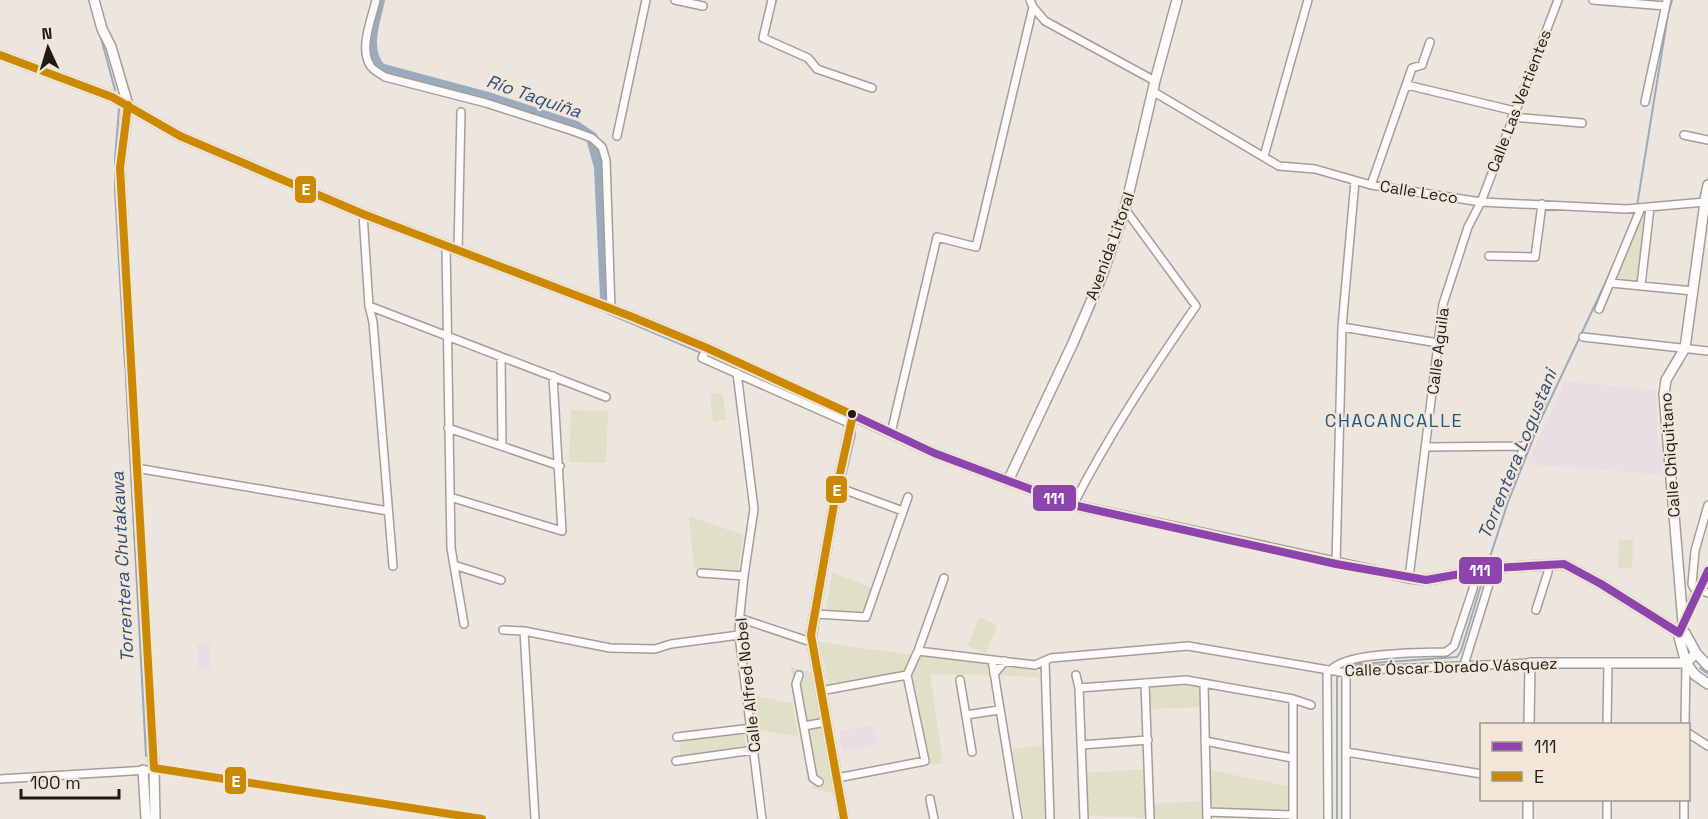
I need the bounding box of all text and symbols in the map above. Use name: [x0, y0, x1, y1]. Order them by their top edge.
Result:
north arrow: [18, 18, 78, 78]
text: N: [41, 23, 53, 44]
street label: Calle Las Vertientes: [1482, 27, 1556, 175]
water label: Río Taquiña: [484, 69, 585, 123]
line badge: E: [294, 175, 317, 204]
street label: Calle Leco: [1379, 175, 1459, 209]
text: E: [302, 179, 311, 200]
street label: Avenida Litoral: [1081, 189, 1139, 303]
street label: Calle Aguila: [1422, 306, 1454, 396]
water label: Torrentera Logustani: [1472, 363, 1563, 542]
street label: Calle Chiquitano: [1655, 392, 1685, 518]
unlabelled marker: [846, 408, 858, 420]
district label: CHACANCALLE: [1325, 409, 1463, 432]
water label: Torrentera Chutakawa: [105, 470, 138, 663]
line badge: E: [825, 475, 848, 504]
text: E: [833, 480, 842, 501]
line badge: 111: [1032, 484, 1077, 512]
text: 111: [1043, 488, 1065, 509]
line badge: 111: [1458, 556, 1503, 585]
text: 111: [1469, 560, 1491, 581]
street label: Calle Alfred Nobel: [730, 616, 766, 754]
street label: Calle Óscar Dorado Vásquez: [1344, 653, 1558, 681]
legend: [1480, 723, 1690, 801]
text: 111: [1534, 735, 1557, 758]
scale bar: [21, 762, 118, 800]
text: E: [1534, 765, 1544, 788]
line badge: E: [224, 766, 247, 795]
text: 100 m: [30, 771, 81, 794]
text: E: [232, 771, 241, 792]

